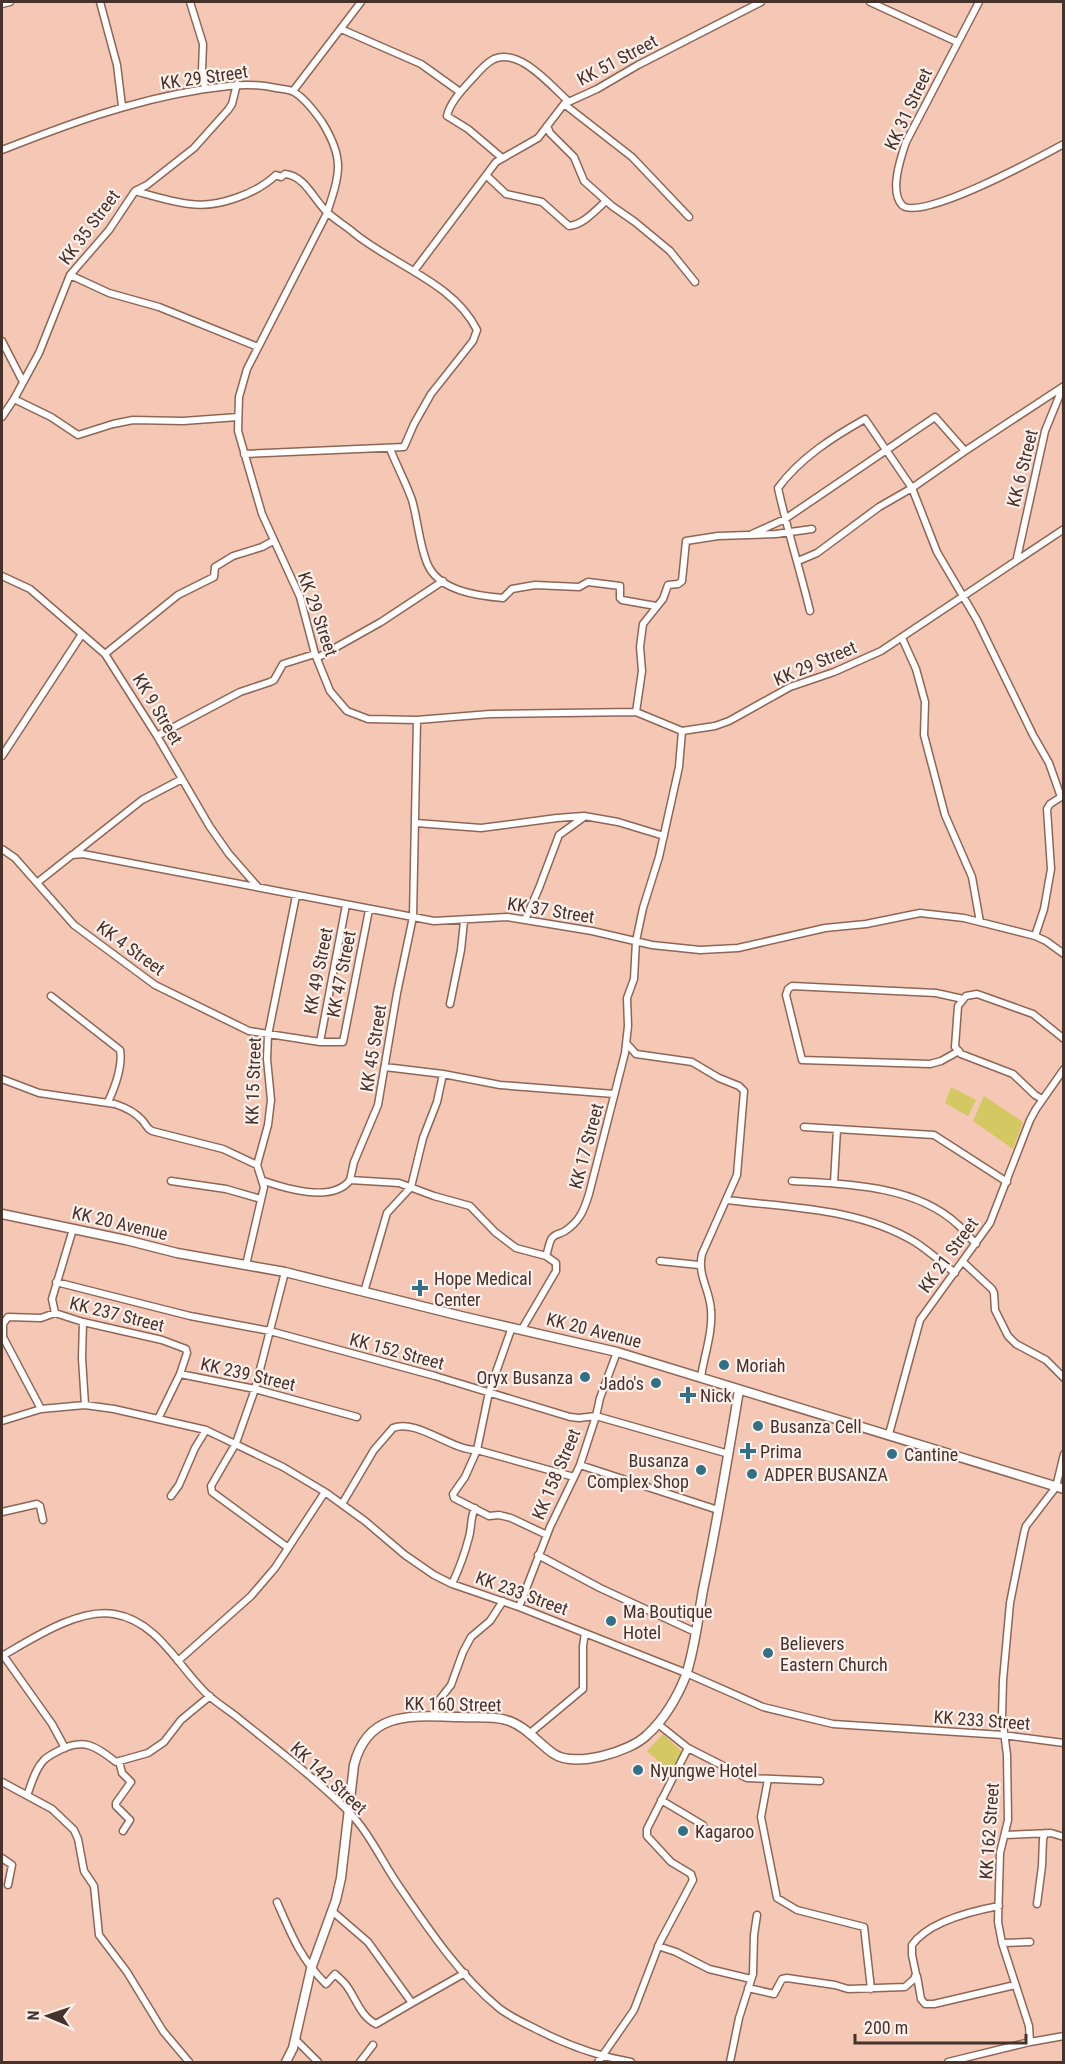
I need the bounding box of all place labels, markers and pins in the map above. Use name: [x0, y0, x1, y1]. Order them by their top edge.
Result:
place label: Hope Medical Center: [434, 1268, 532, 1310]
marker: Hope Medical Center: [411, 1279, 429, 1297]
place label: Moriah: [736, 1355, 786, 1376]
marker: Moriah: [717, 1358, 731, 1372]
place label: Oryx Busanza: [476, 1367, 573, 1388]
marker: Oryx Busanza: [578, 1370, 592, 1384]
place label: Jado's: [599, 1373, 644, 1394]
marker: Jado's: [649, 1376, 663, 1390]
place label: Nick: [700, 1385, 732, 1406]
marker: Nick: [681, 1388, 695, 1402]
place label: Busanza Cell: [770, 1416, 862, 1437]
marker: Busanza Cell: [751, 1419, 765, 1433]
place label: Prima: [760, 1441, 802, 1462]
marker: Prima: [741, 1444, 755, 1458]
place label: Cantine: [904, 1444, 958, 1465]
marker: Cantine: [885, 1447, 899, 1461]
place label: Busanza Complex Shop: [587, 1450, 689, 1492]
marker: Busanza Complex Shop: [694, 1463, 708, 1477]
place label: ADPER BUSANZA: [764, 1464, 889, 1485]
marker: ADPER BUSANZA: [745, 1467, 759, 1481]
place label: Ma Boutique Hotel: [623, 1601, 713, 1643]
marker: Ma Boutique Hotel: [604, 1614, 618, 1628]
place label: Believers Eastern Church: [780, 1633, 888, 1675]
marker: Believers Eastern Church: [761, 1646, 775, 1660]
place label: Nyungwe Hotel: [650, 1760, 757, 1781]
marker: Nyungwe Hotel: [631, 1763, 645, 1777]
place label: Kagaroo: [695, 1821, 754, 1842]
marker: Kagaroo: [676, 1824, 690, 1838]

